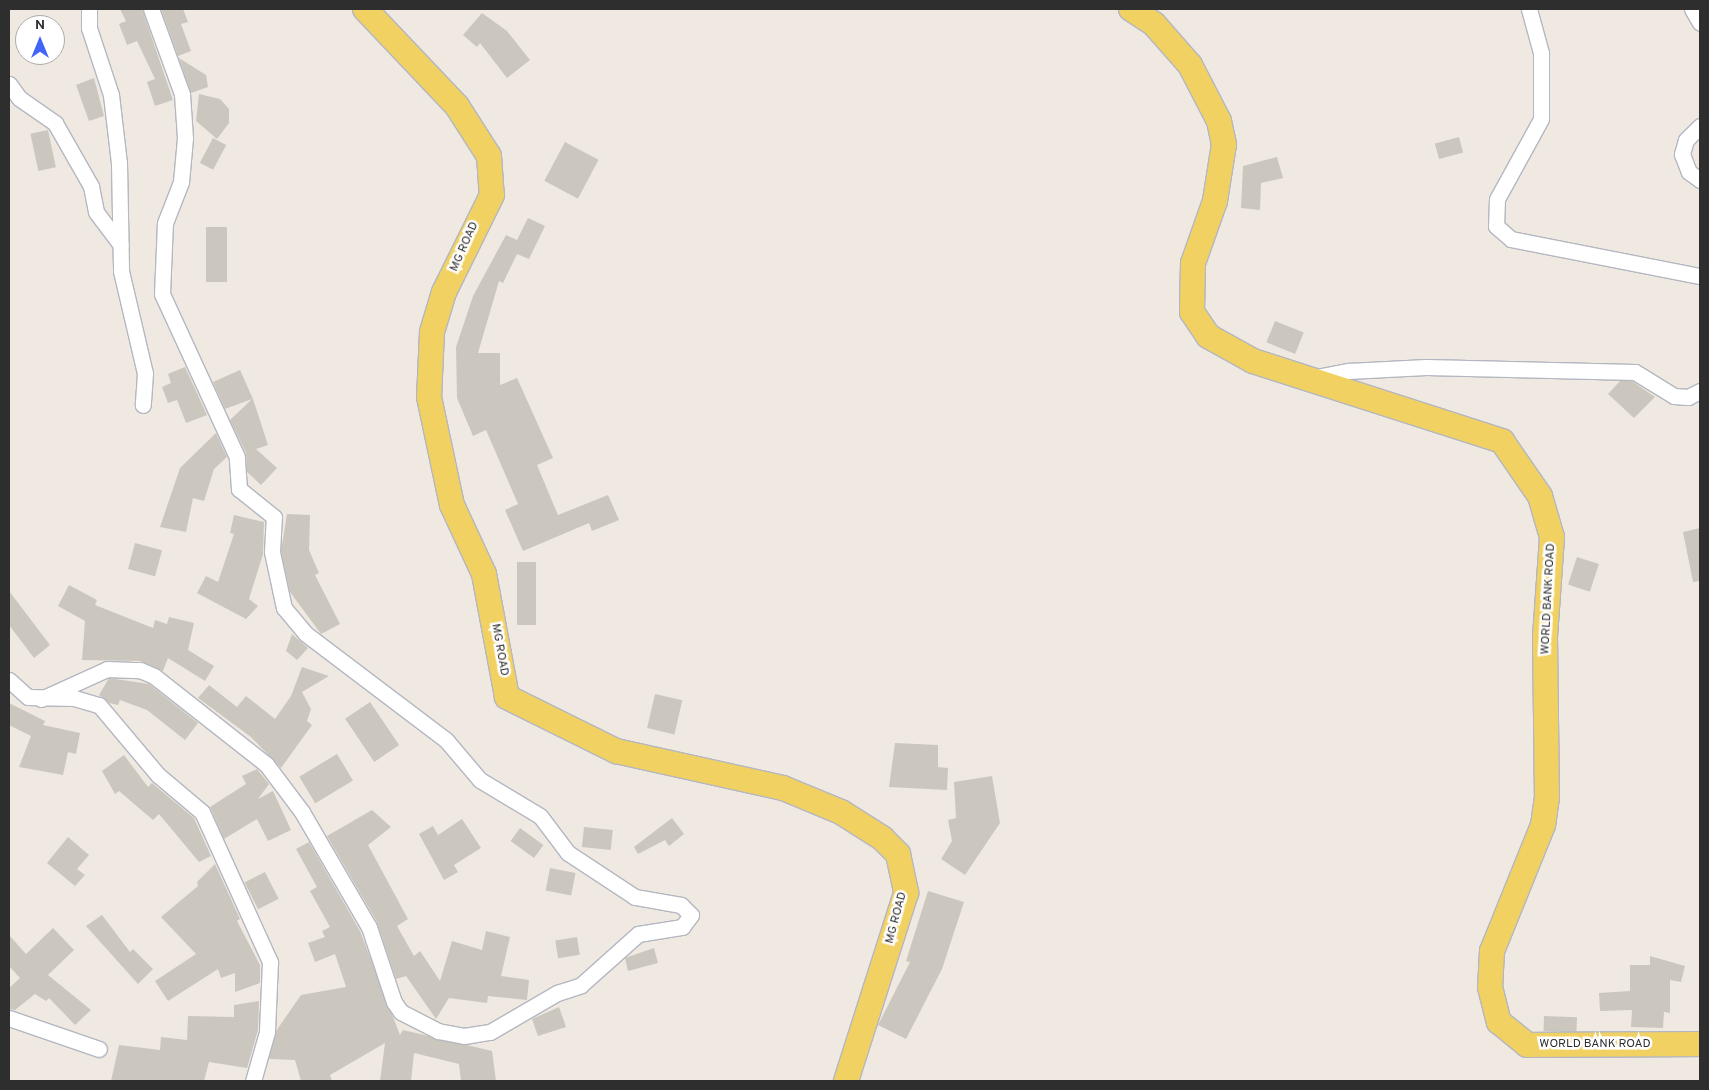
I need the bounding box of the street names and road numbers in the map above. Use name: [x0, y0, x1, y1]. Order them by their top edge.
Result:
street label: MG ROAD: [448, 220, 482, 274]
street label: WORLD BANK ROAD: [1539, 543, 1559, 655]
street label: MG ROAD: [487, 623, 511, 677]
street label: MG ROAD: [883, 891, 911, 945]
street label: WORLD BANK ROAD: [1539, 1038, 1651, 1052]

